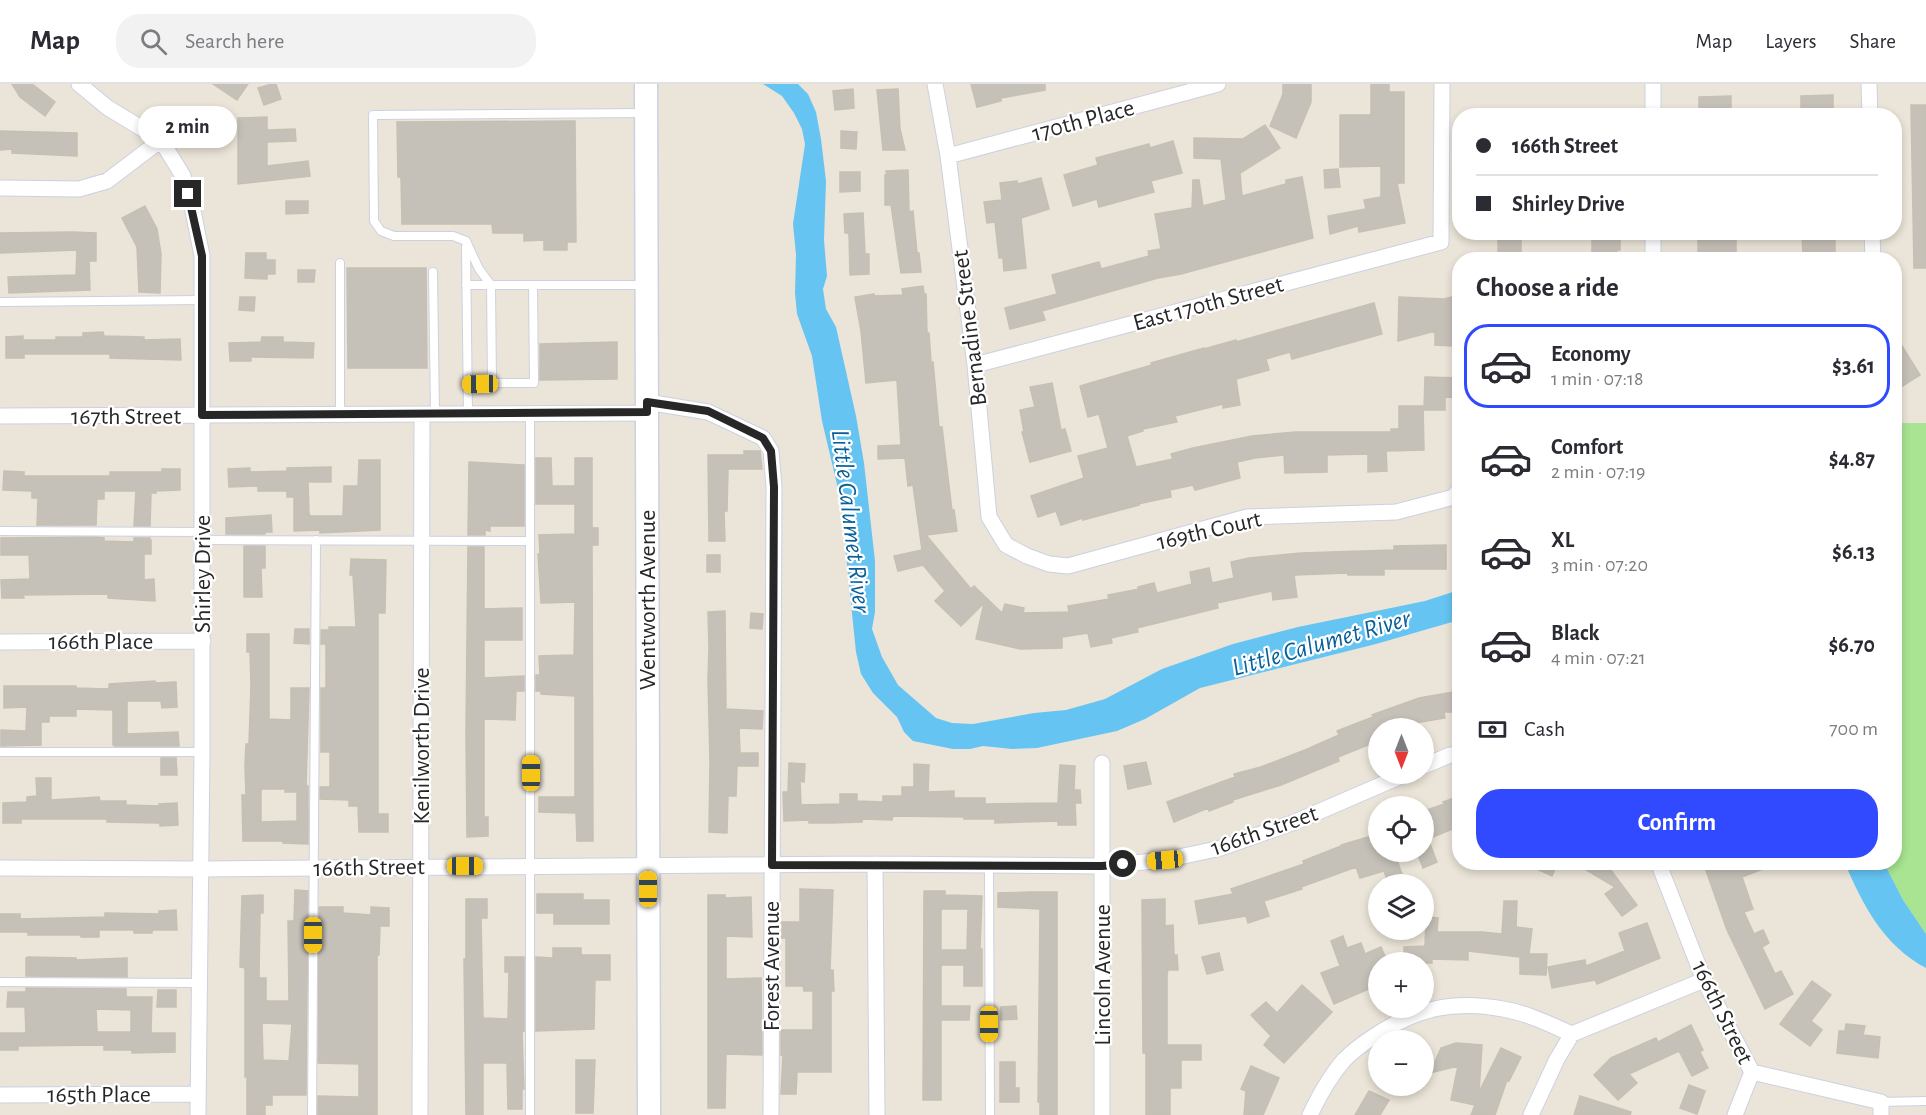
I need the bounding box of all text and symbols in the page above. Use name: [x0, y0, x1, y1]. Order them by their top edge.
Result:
search box: [116, 14, 536, 68]
icon: search: [137, 25, 170, 58]
text: Map: [30, 27, 80, 55]
text: Search here: [185, 30, 284, 52]
text: Map: [1696, 31, 1732, 52]
text: Layers: [1765, 31, 1816, 52]
text: Share: [1849, 31, 1896, 52]
street label: 170th Place: [1030, 96, 1137, 146]
callout: 2 min: [138, 107, 237, 149]
text: 2 min: [165, 117, 210, 137]
text: 166th Street: [1512, 135, 1618, 157]
route end: [174, 180, 201, 207]
text: Shirley Drive: [1512, 193, 1625, 215]
street label: Bernadine Street: [948, 248, 991, 407]
street label: East 170th Street: [1131, 272, 1286, 336]
text: Choose a ride: [1476, 274, 1619, 301]
icon: car: [1479, 339, 1533, 393]
text: Economy: [1551, 343, 1631, 365]
text: $3.61: [1832, 355, 1875, 377]
text: 1 min · 07:18: [1551, 369, 1643, 389]
car: [462, 375, 498, 393]
street label: 167th Street: [71, 405, 181, 429]
water label: Little Calumet River: [827, 428, 875, 616]
icon: car: [1479, 432, 1533, 486]
text: Comfort: [1551, 436, 1623, 458]
text: $4.87: [1829, 448, 1875, 470]
text: 2 min · 07:19: [1551, 462, 1646, 482]
street label: 169th Court: [1155, 507, 1264, 555]
street label: Wentworth Avenue: [636, 510, 660, 690]
street label: Shirley Drive: [191, 515, 215, 633]
icon: car: [1479, 525, 1533, 579]
text: XL: [1551, 529, 1574, 551]
text: $6.13: [1832, 541, 1875, 563]
text: 3 min · 07:20: [1551, 555, 1648, 575]
water label: Little Calumet River: [1229, 605, 1415, 681]
icon: car: [1479, 618, 1533, 672]
text: Black: [1551, 622, 1599, 644]
street label: 166th Place: [49, 630, 153, 654]
text: $6.70: [1828, 634, 1875, 656]
text: 4 min · 07:21: [1551, 648, 1646, 668]
street label: Kenilworth Drive: [410, 668, 434, 824]
icon: cash: [1476, 713, 1509, 746]
north arrow: [1368, 718, 1434, 784]
map controls: [1368, 718, 1434, 1096]
text: Cash: [1524, 718, 1565, 740]
text: 700 m: [1829, 719, 1878, 739]
car: [522, 755, 540, 791]
button: Confirm: [1476, 789, 1878, 858]
button: locate: [1368, 796, 1434, 862]
street label: 166th Street: [1208, 801, 1321, 860]
car: [1146, 849, 1184, 871]
route start: [1109, 850, 1136, 877]
street label: 166th Street: [313, 855, 425, 881]
car: [447, 857, 483, 875]
car: [639, 871, 657, 907]
button: layers: [1368, 874, 1434, 940]
street label: Forest Avenue: [760, 901, 784, 1031]
street label: Lincoln Avenue: [1091, 904, 1115, 1046]
car: [304, 917, 322, 953]
button: +: [1368, 952, 1434, 1018]
street label: 166th Street: [1687, 957, 1757, 1068]
car: [980, 1006, 998, 1042]
button: −: [1368, 1030, 1434, 1096]
street label: 165th Place: [47, 1083, 151, 1107]

